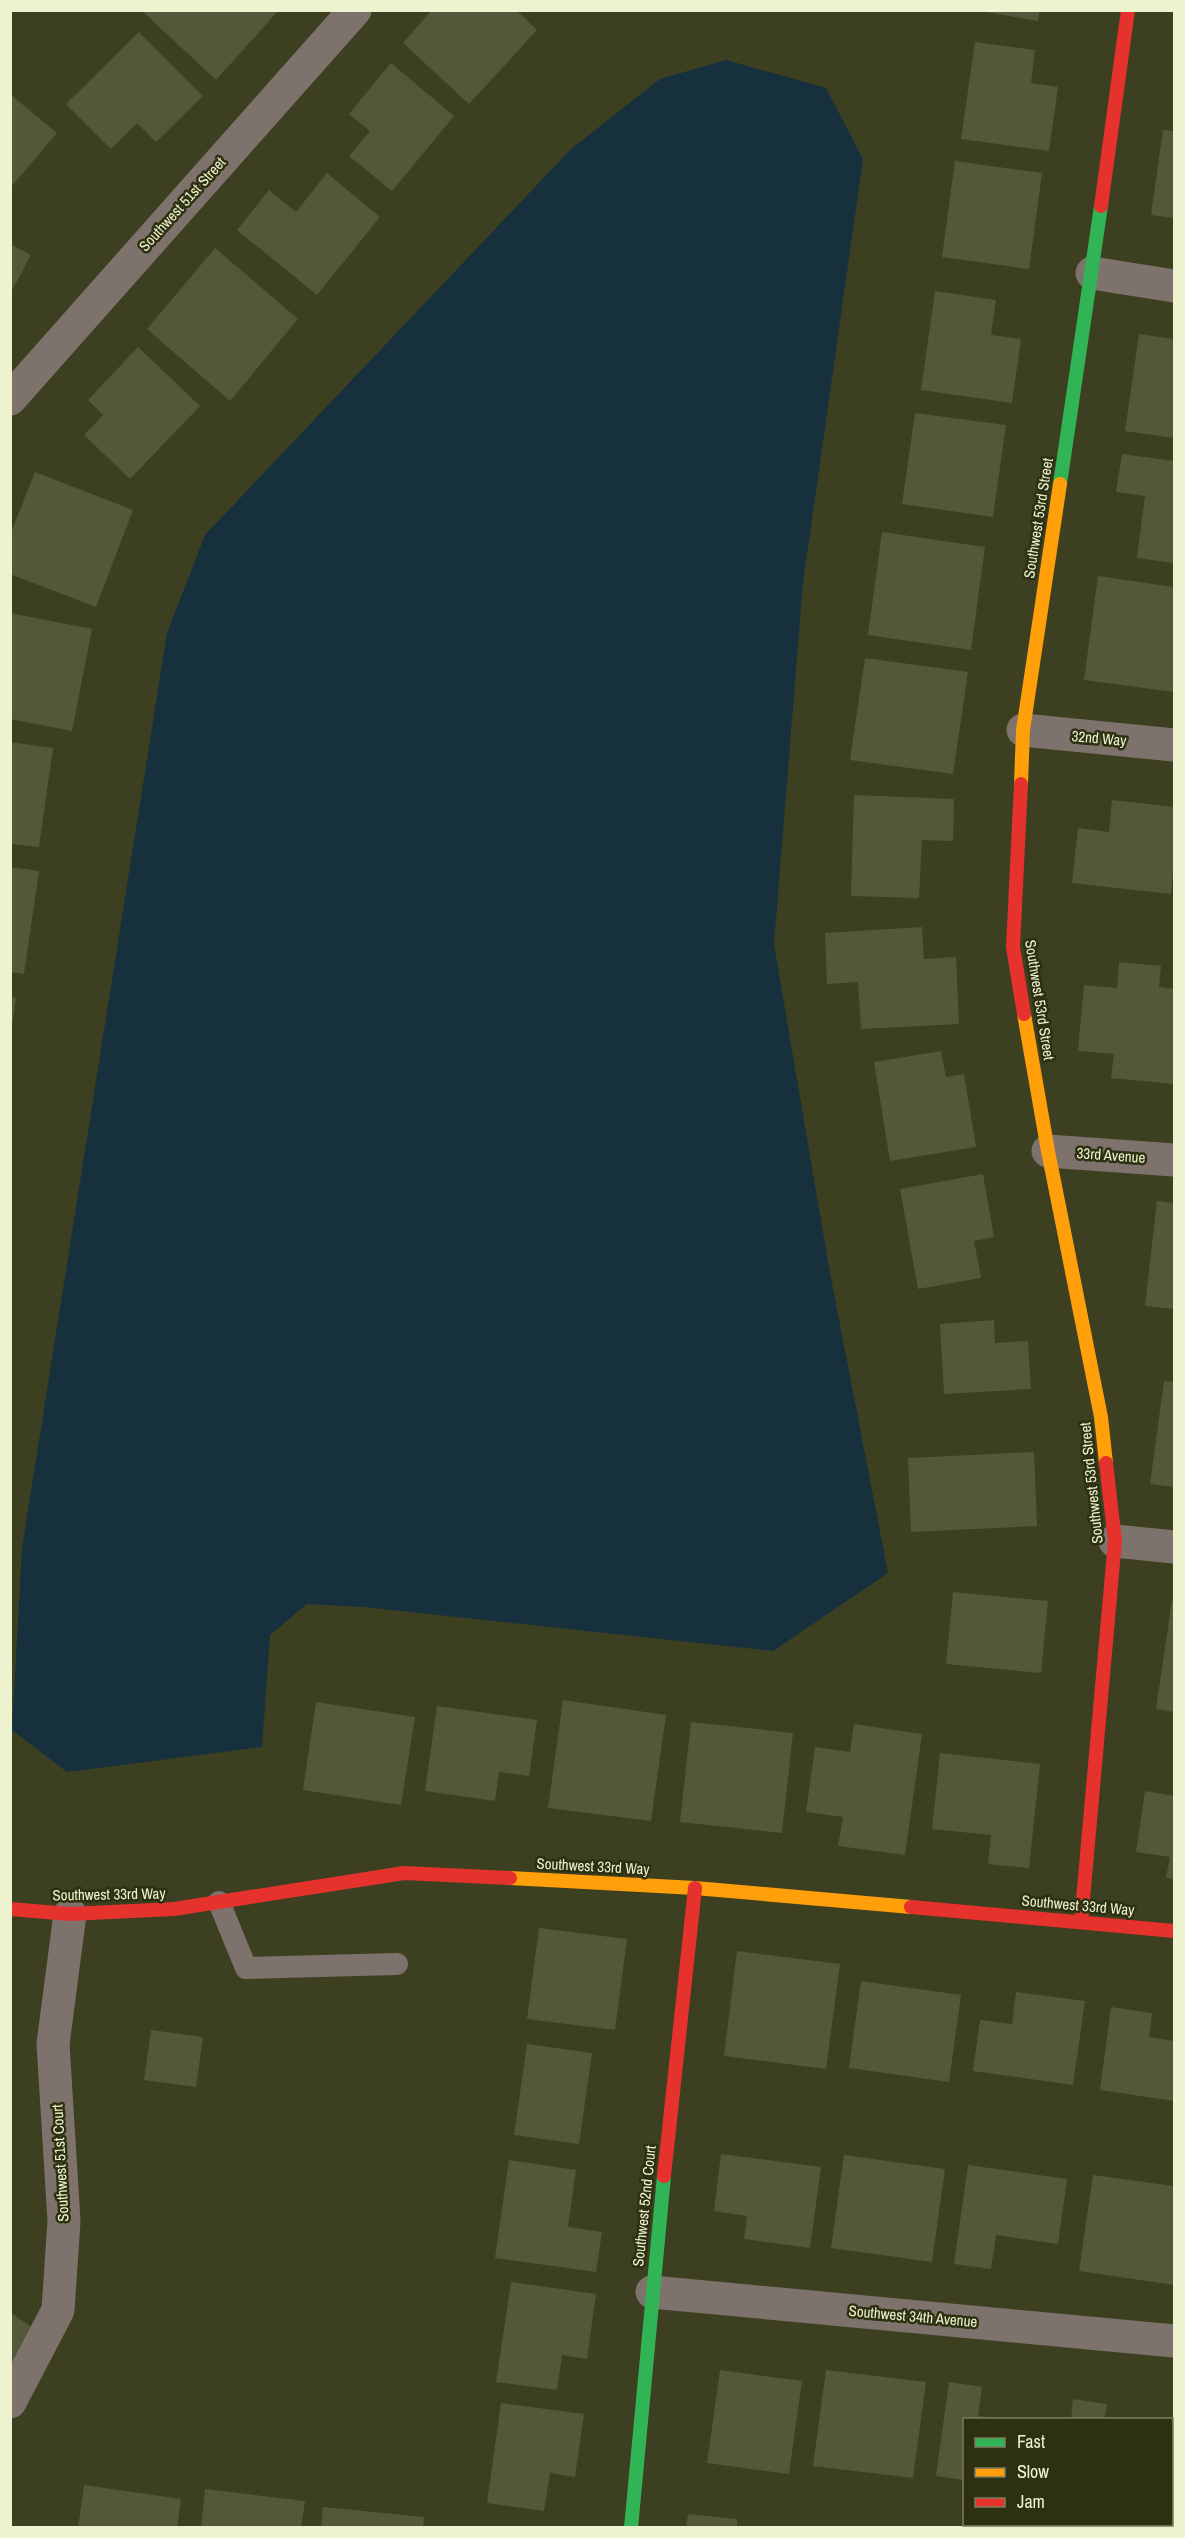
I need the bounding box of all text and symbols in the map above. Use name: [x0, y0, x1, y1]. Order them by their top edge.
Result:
street label: Southwest 51st Street: [134, 152, 230, 256]
street label: Southwest 53rd Street: [1018, 456, 1058, 580]
street label: 32nd Way: [1071, 725, 1128, 751]
street label: Southwest 53rd Street: [1020, 938, 1060, 1062]
street label: 33rd Avenue: [1076, 1142, 1146, 1168]
street label: Southwest 53rd Street: [1074, 1421, 1108, 1545]
street label: Southwest 33rd Way: [536, 1853, 651, 1879]
street label: Southwest 33rd Way: [52, 1883, 167, 1905]
street label: Southwest 33rd Way: [1021, 1890, 1136, 1920]
street label: Southwest 51st Court: [46, 2103, 74, 2222]
street label: Southwest 52nd Court: [627, 2144, 661, 2268]
street label: Southwest 34th Avenue: [848, 2300, 978, 2332]
legend: [963, 2418, 1173, 2526]
text: Fast: [1017, 2429, 1045, 2454]
text: Slow: [1017, 2459, 1049, 2484]
text: Jam: [1017, 2489, 1045, 2514]

